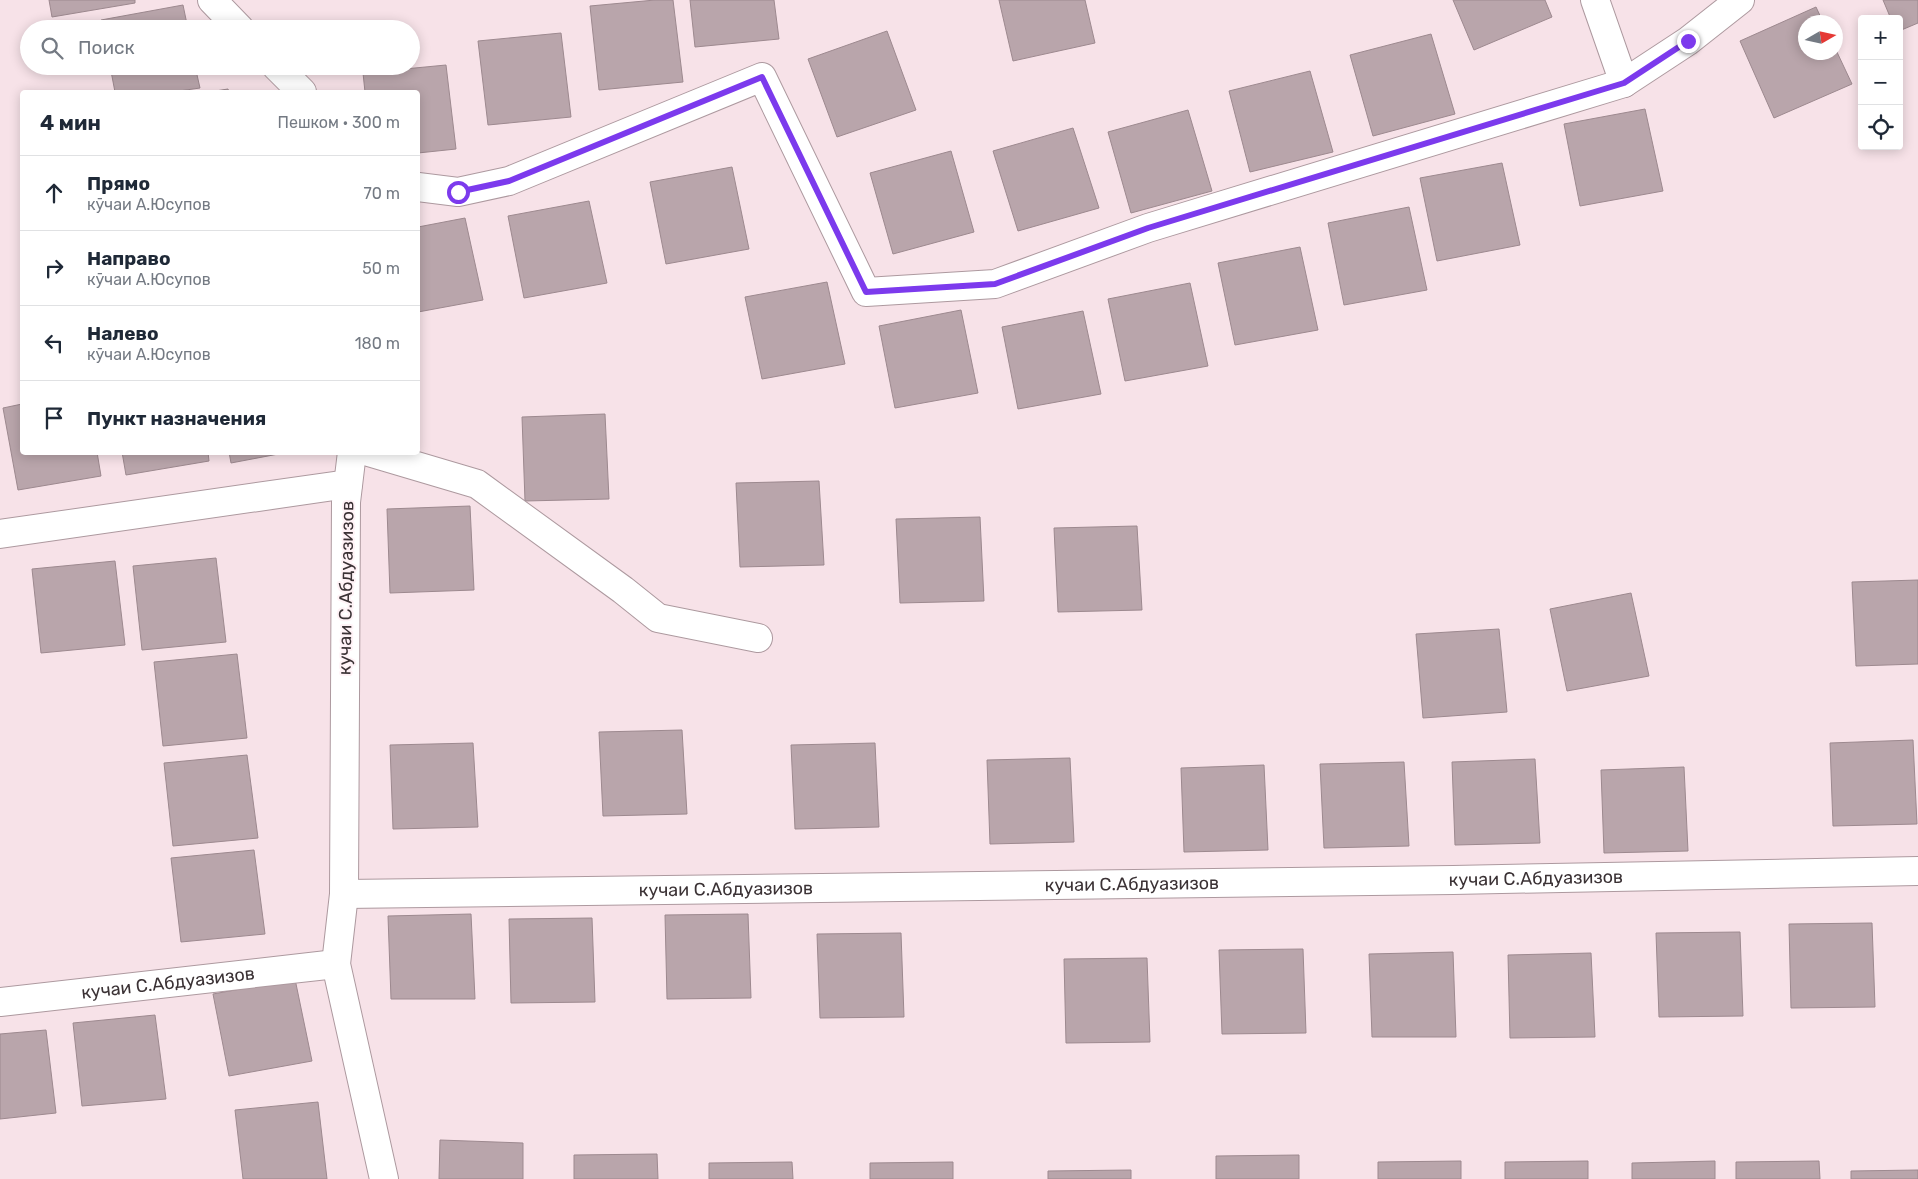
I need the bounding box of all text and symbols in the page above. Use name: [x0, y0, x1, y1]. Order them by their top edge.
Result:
north arrow: [1798, 15, 1843, 60]
map controls: [1858, 15, 1903, 150]
button: +: [1858, 15, 1903, 60]
search box: [20, 20, 420, 75]
route end: [1677, 30, 1700, 53]
icon: search: [38, 34, 66, 62]
text: Поиск: [78, 36, 135, 59]
button: −: [1858, 60, 1903, 105]
button: locate: [1858, 105, 1903, 150]
text: 4 мин: [40, 110, 101, 135]
text: Пешком · 300 m: [278, 113, 400, 132]
text: Прямо: [87, 172, 150, 195]
icon: ahead: [40, 179, 68, 207]
route start: [447, 181, 470, 204]
text: 70 m: [363, 184, 400, 203]
text: кӯчаи А.Юсупов: [87, 195, 211, 214]
text: Направо: [87, 247, 171, 270]
icon: right: [40, 254, 68, 282]
text: 50 m: [362, 259, 400, 278]
text: кӯчаи А.Юсупов: [87, 270, 211, 289]
text: Налево: [87, 322, 159, 345]
icon: left: [40, 329, 68, 357]
text: 180 m: [355, 334, 400, 353]
text: кӯчаи А.Юсупов: [87, 345, 211, 364]
icon: arrive: [40, 404, 68, 432]
text: Пункт назначения: [87, 407, 266, 430]
street label: кучаи С.Абдуазизов: [333, 501, 359, 675]
street label: кучаи С.Абдуазизов: [1449, 866, 1623, 891]
street label: кучаи С.Абдуазизов: [1045, 872, 1219, 896]
street label: кучаи С.Абдуазизов: [639, 877, 813, 901]
street label: кучаи С.Абдуазизов: [80, 962, 256, 1004]

